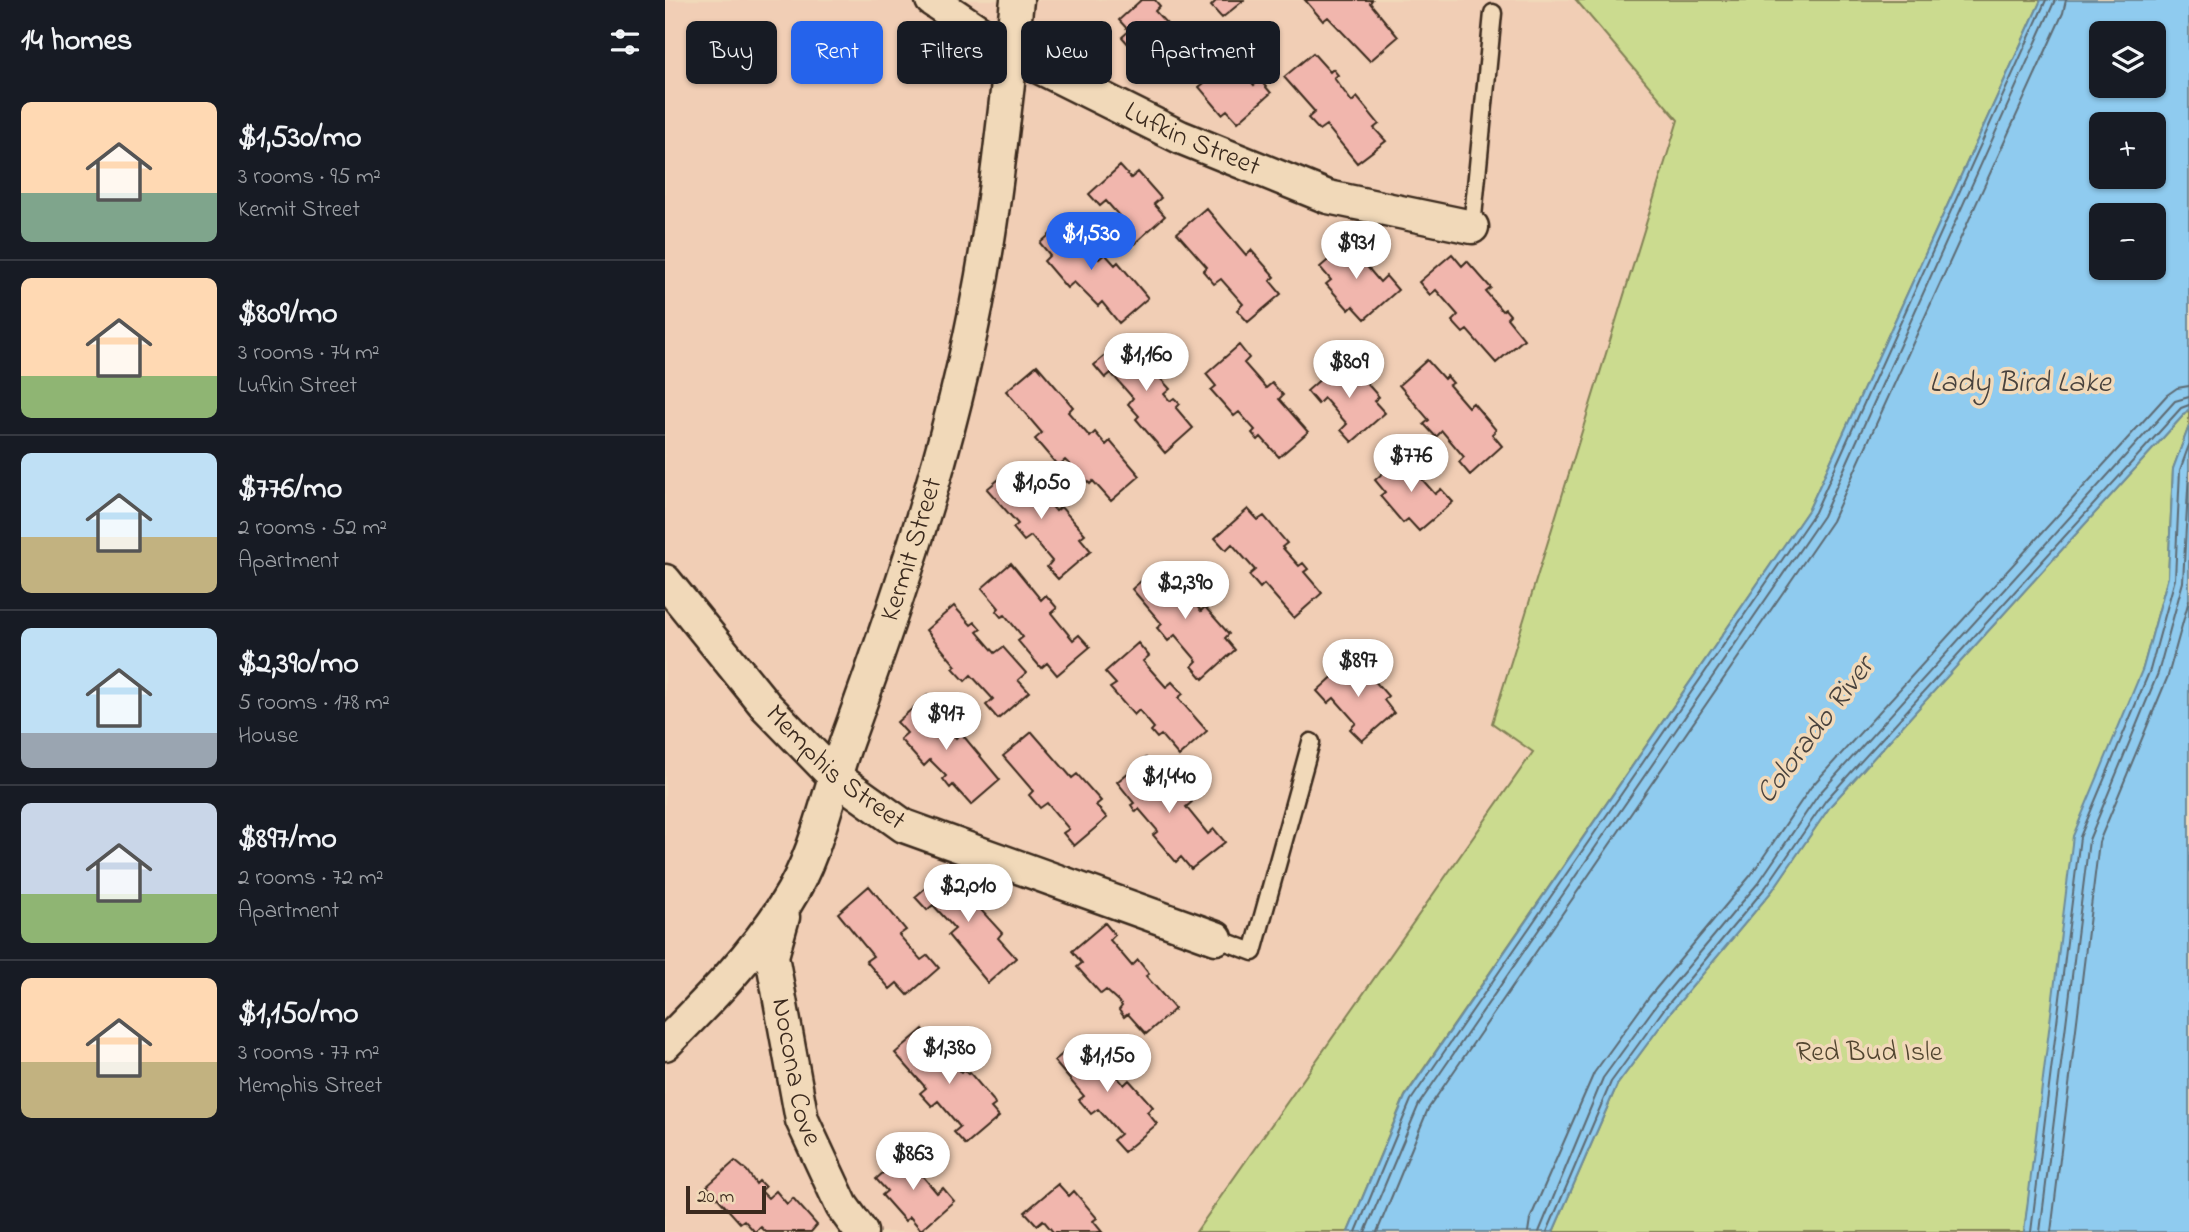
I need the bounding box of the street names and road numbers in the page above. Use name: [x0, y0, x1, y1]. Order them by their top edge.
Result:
street label: Lufkin Street: [1117, 92, 1266, 188]
street label: Kermit Street: [870, 473, 954, 627]
street label: Memphis Street: [755, 696, 914, 841]
street label: Nocona Cove: [760, 995, 832, 1154]

